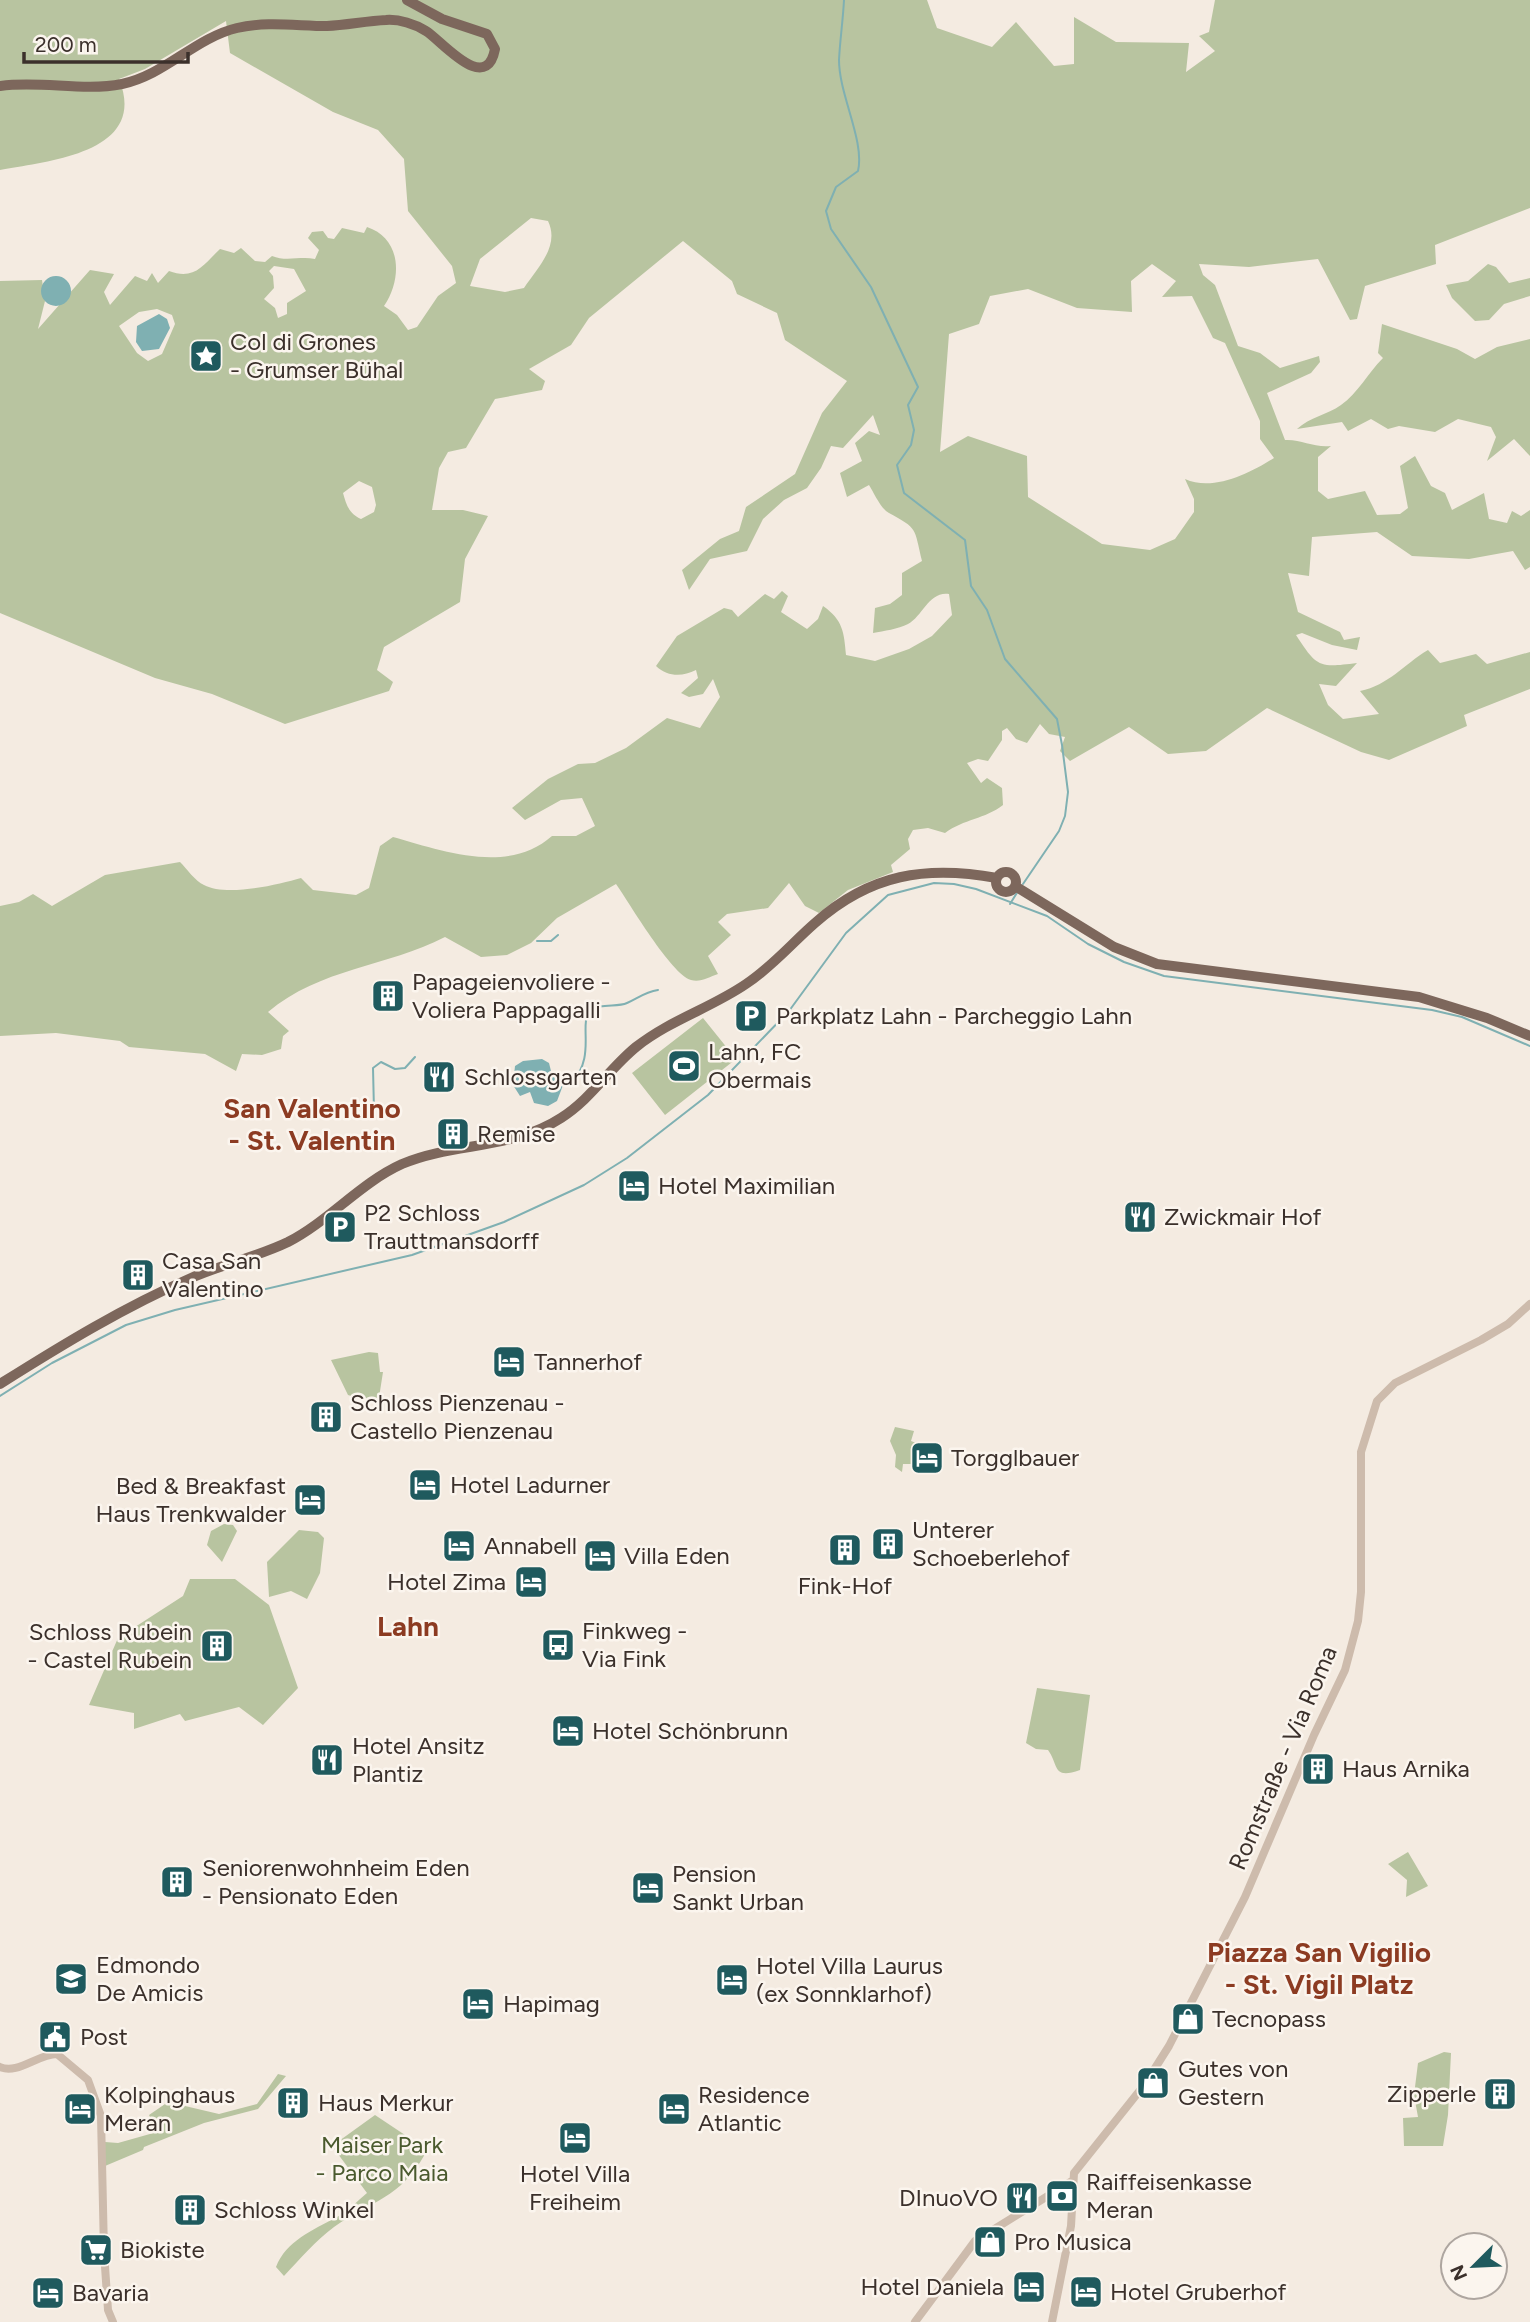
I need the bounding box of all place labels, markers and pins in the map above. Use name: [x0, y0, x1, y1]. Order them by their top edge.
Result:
place label: Col di Grones - Grumser Bühal: [230, 327, 403, 384]
place icon: Col di Grones - Grumser Bühal: [187, 337, 225, 375]
place label: Papageienvoliere - Voliera Pappagalli: [412, 967, 611, 1024]
building icon: Papageienvoliere - Voliera Pappagalli: [369, 977, 407, 1015]
parking icon: Parkplatz Lahn - Parcheggio Lahn: [732, 997, 770, 1035]
place label: Parkplatz Lahn - Parcheggio Lahn: [776, 1001, 1132, 1030]
place label: Lahn, FC Obermais: [708, 1037, 811, 1094]
sports icon: Lahn, FC Obermais: [665, 1047, 703, 1085]
restaurant icon: Schlossgarten: [420, 1058, 458, 1096]
place label: Schlossgarten: [464, 1062, 617, 1091]
building icon: Remise: [434, 1115, 472, 1153]
place label: Remise: [477, 1119, 555, 1148]
hotel icon: Hotel Maximilian: [615, 1167, 653, 1205]
place label: Hotel Maximilian: [658, 1171, 835, 1200]
place label: P2 Schloss Trauttmansdorff: [364, 1198, 539, 1255]
restaurant icon: Zwickmair Hof: [1121, 1198, 1159, 1236]
place label: Zwickmair Hof: [1164, 1202, 1322, 1231]
parking icon: P2 Schloss Trauttmansdorff: [321, 1208, 359, 1246]
place label: Casa San Valentino: [162, 1246, 264, 1303]
building icon: Casa San Valentino: [119, 1256, 157, 1294]
hotel icon: Tannerhof: [490, 1343, 528, 1381]
place label: Tannerhof: [534, 1347, 642, 1376]
place label: Schloss Pienzenau - Castello Pienzenau: [350, 1388, 564, 1445]
building icon: Schloss Pienzenau - Castello Pienzenau: [307, 1398, 345, 1436]
hotel icon: Torgglbauer: [908, 1439, 946, 1477]
place label: Torgglbauer: [951, 1443, 1079, 1472]
hotel icon: Hotel Ladurner: [406, 1466, 444, 1504]
place label: Hotel Ladurner: [450, 1470, 610, 1499]
place label: Bed & Breakfast Haus Trenkwalder: [96, 1471, 286, 1528]
hotel icon: Bed & Breakfast Haus Trenkwalder: [291, 1481, 329, 1519]
place label: Unterer Schoeberlehof: [912, 1515, 1070, 1572]
building icon: Unterer Schoeberlehof: [869, 1525, 907, 1563]
hotel icon: Annabell: [440, 1527, 478, 1565]
place label: Annabell: [484, 1531, 577, 1560]
building icon: Fink-Hof: [826, 1531, 864, 1569]
hotel icon: Villa Eden: [581, 1537, 619, 1575]
place label: Villa Eden: [624, 1541, 730, 1570]
hotel icon: Hotel Zima: [512, 1563, 550, 1601]
place label: Hotel Zima: [387, 1567, 506, 1596]
place label: Fink-Hof: [798, 1571, 892, 1600]
place label: Finkweg - Via Fink: [582, 1616, 687, 1673]
place label: Schloss Rubein - Castel Rubein: [27, 1617, 192, 1674]
bus stop icon: Finkweg - Via Fink: [539, 1626, 577, 1664]
building icon: Schloss Rubein - Castel Rubein: [198, 1627, 236, 1665]
hotel icon: Hotel Schönbrunn: [549, 1712, 587, 1750]
place label: Hotel Schönbrunn: [592, 1716, 788, 1745]
place label: Hotel Ansitz Plantiz: [352, 1731, 485, 1788]
restaurant icon: Hotel Ansitz Plantiz: [308, 1741, 346, 1779]
building icon: Haus Arnika: [1299, 1750, 1337, 1788]
place label: Haus Arnika: [1342, 1754, 1470, 1783]
place label: Seniorenwohnheim Eden - Pensionato Eden: [202, 1853, 470, 1910]
place label: Pension Sankt Urban: [672, 1859, 804, 1916]
building icon: Seniorenwohnheim Eden - Pensionato Eden: [158, 1863, 196, 1901]
hotel icon: Pension Sankt Urban: [629, 1869, 667, 1907]
place label: Edmondo De Amicis: [96, 1950, 204, 2007]
place label: Hotel Villa Laurus (ex Sonnklarhof): [756, 1951, 943, 2008]
school or university icon: Edmondo De Amicis: [52, 1960, 90, 1998]
hotel icon: Hotel Villa Laurus (ex Sonnklarhof): [713, 1961, 751, 1999]
hotel icon: Hapimag: [459, 1985, 497, 2023]
place label: Hapimag: [503, 1989, 600, 2018]
shop icon: Tecnopass: [1169, 2000, 1207, 2038]
place label: Tecnopass: [1212, 2004, 1326, 2033]
public building icon: Post: [36, 2018, 74, 2056]
place label: Post: [80, 2022, 128, 2051]
place label: Gutes von Gestern: [1178, 2054, 1288, 2111]
shop icon: Gutes von Gestern: [1134, 2064, 1172, 2102]
building icon: Zipperle: [1481, 2075, 1519, 2113]
place label: Zipperle: [1387, 2079, 1476, 2108]
place label: Kolpinghaus Meran: [104, 2080, 235, 2137]
place label: Residence Atlantic: [698, 2080, 810, 2137]
building icon: Haus Merkur: [274, 2084, 312, 2122]
place label: Haus Merkur: [318, 2088, 453, 2117]
hotel icon: Kolpinghaus Meran: [61, 2090, 99, 2128]
hotel icon: Residence Atlantic: [655, 2090, 693, 2128]
hotel icon: Hotel Villa Freiheim: [556, 2119, 594, 2157]
place label: Hotel Villa Freiheim: [520, 2159, 630, 2216]
place label: Raiffeisenkasse Meran: [1086, 2167, 1252, 2224]
bank icon: Raiffeisenkasse Meran: [1043, 2177, 1081, 2215]
restaurant icon: DInuoVO: [1003, 2179, 1041, 2217]
place label: DInuoVO: [899, 2183, 998, 2212]
building icon: Schloss Winkel: [171, 2191, 209, 2229]
place label: Schloss Winkel: [214, 2195, 374, 2224]
shop icon: Pro Musica: [971, 2223, 1009, 2261]
place label: Pro Musica: [1014, 2227, 1131, 2256]
supermarket icon: Biokiste: [77, 2231, 115, 2269]
place label: Biokiste: [120, 2235, 205, 2264]
hotel icon: Hotel Daniela: [1010, 2268, 1048, 2306]
place label: Hotel Daniela: [860, 2272, 1004, 2301]
hotel icon: Hotel Gruberhof: [1067, 2273, 1105, 2311]
hotel icon: Bavaria: [29, 2274, 67, 2312]
place label: Hotel Gruberhof: [1110, 2277, 1287, 2306]
place label: Bavaria: [72, 2278, 149, 2307]

